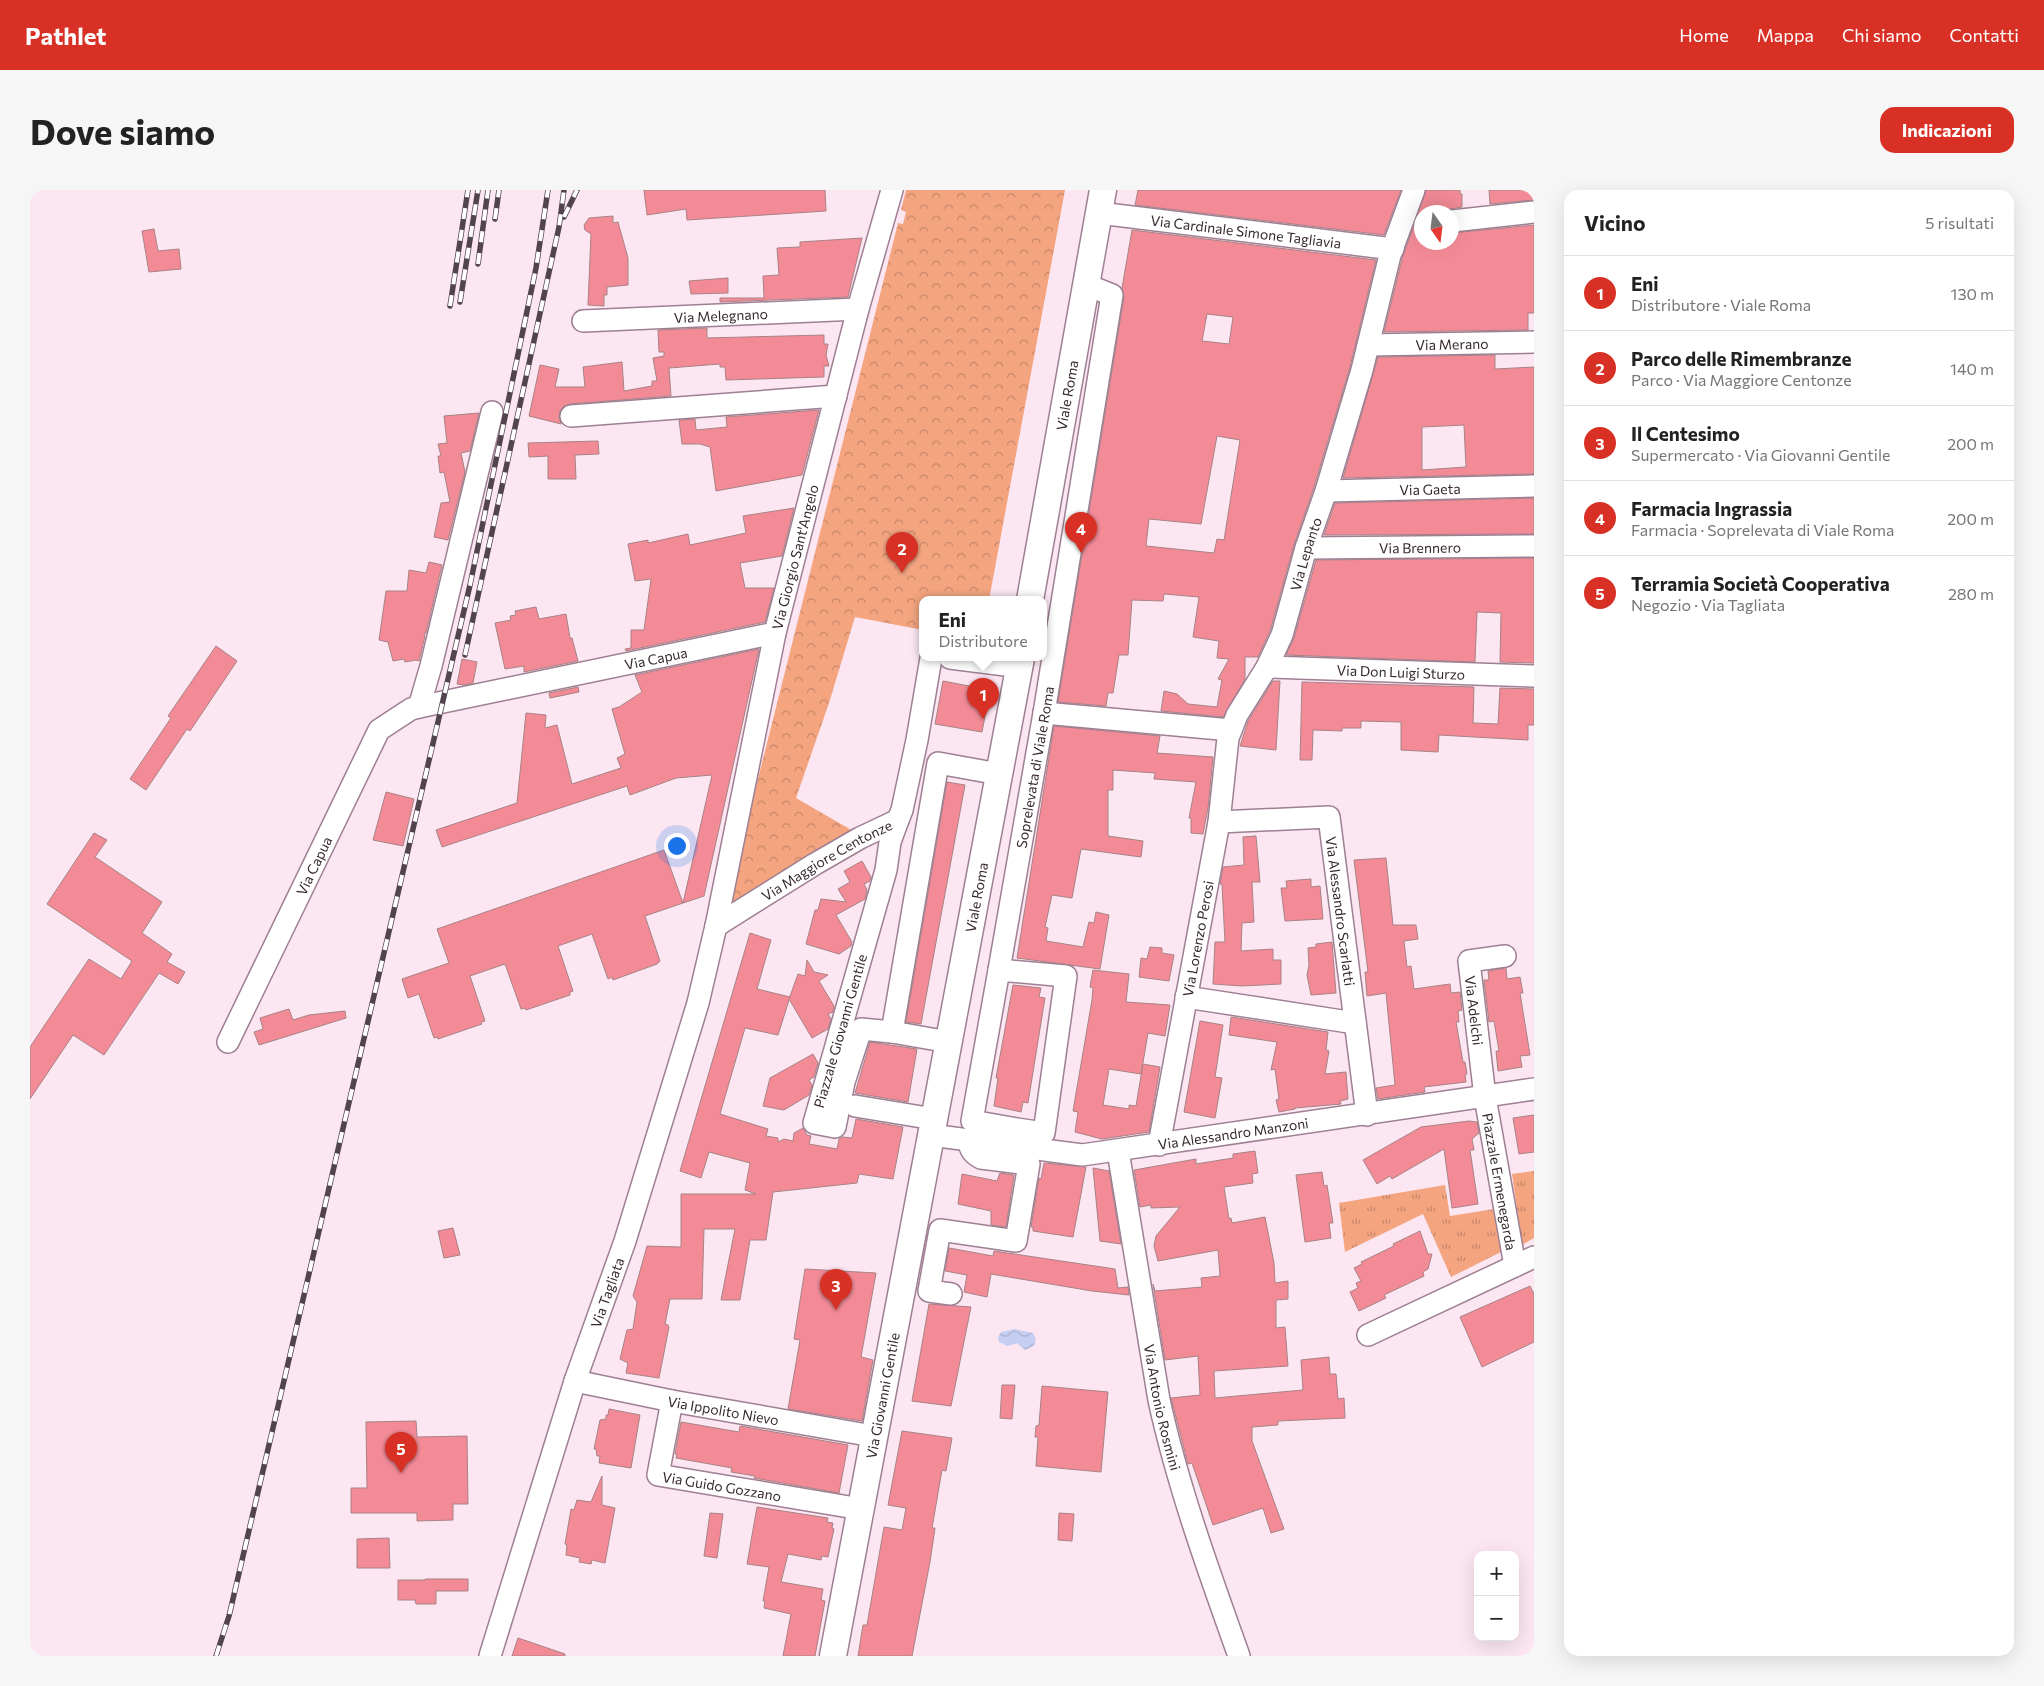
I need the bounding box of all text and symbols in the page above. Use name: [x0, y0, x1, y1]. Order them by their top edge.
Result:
text: Pathlet: [25, 21, 106, 50]
text: Home: [1679, 24, 1729, 46]
text: Mappa: [1757, 24, 1814, 46]
text: Chi siamo: [1842, 24, 1921, 46]
text: Contatti: [1949, 24, 2019, 46]
button: Indicazioni: [1880, 107, 2014, 153]
text: Dove siamo: [30, 109, 215, 152]
north arrow: [1414, 205, 1459, 250]
text: Vicino: [1584, 210, 1645, 235]
street label: Via Cardinale Simone Tagliavia: [1150, 211, 1342, 251]
text: 5 risultati: [1925, 213, 1994, 232]
text: Eni: [1631, 272, 1659, 295]
text: 1: [1596, 284, 1604, 303]
text: 130 m: [1951, 284, 1994, 303]
text: Distributore · Viale Roma: [1631, 295, 1811, 314]
street label: Via Melegnano: [673, 304, 768, 326]
street label: Via Merano: [1415, 334, 1489, 353]
text: Parco delle Rimembranze: [1631, 347, 1851, 370]
street label: Viale Roma: [1052, 359, 1081, 432]
text: 2: [1595, 359, 1605, 378]
text: 140 m: [1950, 359, 1994, 378]
text: Parco · Via Maggiore Centonze: [1631, 370, 1852, 389]
text: Il Centesimo: [1631, 422, 1740, 445]
text: 3: [1595, 434, 1605, 453]
text: 200 m: [1947, 434, 1994, 453]
text: Supermercato · Via Giovanni Gentile: [1631, 445, 1890, 464]
street label: Via Gaeta: [1399, 479, 1461, 498]
street label: Via Giorgio Sant'Angelo: [768, 482, 821, 631]
text: Farmacia Ingrassia: [1631, 497, 1792, 520]
text: 4: [1595, 509, 1605, 528]
text: 200 m: [1947, 509, 1994, 528]
pin: 4: [1065, 512, 1097, 553]
street label: Via Lepanto: [1286, 515, 1325, 593]
text: Farmacia · Soprelevata di Viale Roma: [1631, 520, 1894, 539]
pin: 2: [886, 532, 918, 573]
street label: Via Brennero: [1379, 538, 1461, 556]
text: Terramia Società Cooperativa: [1631, 572, 1890, 595]
text: 5: [1595, 584, 1605, 603]
text: 280 m: [1948, 584, 1994, 603]
text: Negozio · Via Tagliata: [1631, 595, 1785, 614]
popup: [919, 596, 1047, 661]
text: Eni: [938, 608, 966, 631]
text: Distributore: [938, 631, 1028, 650]
street label: Via Capua: [623, 643, 689, 673]
street label: Via Don Luigi Sturzo: [1336, 661, 1465, 682]
pin: 1: [967, 678, 999, 719]
street label: Soprelevata di Viale Roma: [1012, 685, 1057, 849]
street label: Via Maggiore Centonze: [758, 816, 894, 904]
street label: Via Capua: [292, 833, 335, 898]
your location: [664, 833, 690, 859]
street label: Via Alessandro Scarlatti: [1323, 835, 1359, 987]
street label: Viale Roma: [961, 861, 991, 934]
street label: Via Lorenzo Perosi: [1178, 879, 1216, 998]
street label: Piazzale Giovanni Gentile: [810, 952, 870, 1110]
street label: Via Adelchi: [1462, 974, 1487, 1046]
street label: Piazzale Ermenegarda: [1479, 1111, 1521, 1251]
street label: Via Alessandro Manzoni: [1157, 1114, 1310, 1152]
street label: Via Tagliata: [586, 1255, 627, 1330]
pin: 3: [820, 1269, 852, 1310]
street label: Via Giovanni Gentile: [862, 1331, 902, 1460]
street label: Via Antonio Rosmini: [1141, 1343, 1185, 1472]
street label: Via Ippolito Nievo: [666, 1392, 780, 1428]
pin: 5: [385, 1432, 417, 1473]
street label: Via Guido Gozzano: [661, 1467, 783, 1504]
map controls: [1474, 1551, 1519, 1641]
button: +: [1474, 1551, 1519, 1596]
button: −: [1474, 1596, 1519, 1641]

